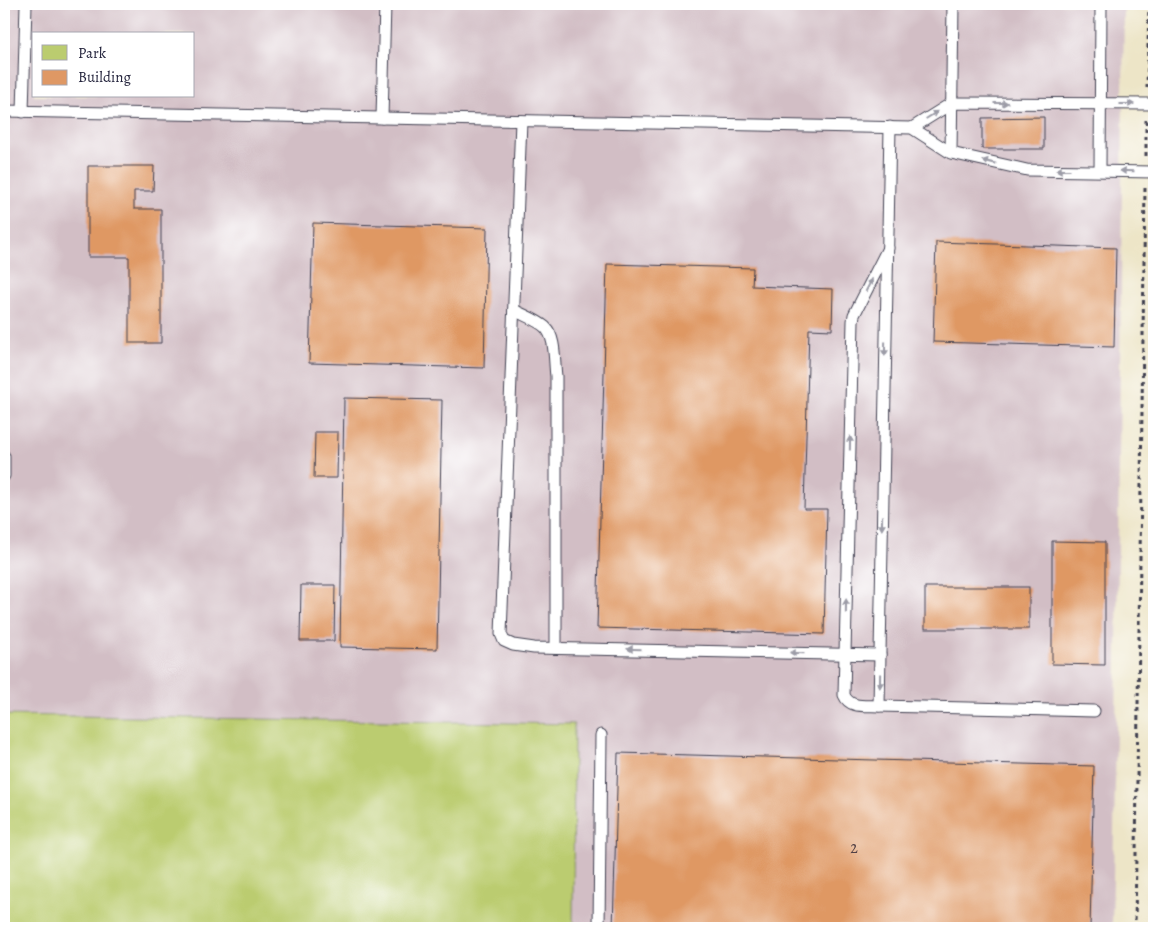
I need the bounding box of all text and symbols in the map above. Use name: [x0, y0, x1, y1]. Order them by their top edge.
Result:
legend: [32, 32, 195, 98]
text: Park: [78, 43, 107, 63]
text: Building: [78, 67, 131, 87]
one-way arrow: [993, 100, 1009, 108]
one-way arrow: [1119, 100, 1135, 108]
one-way arrow: [925, 111, 938, 120]
one-way arrow: [981, 158, 996, 166]
one-way arrow: [1055, 166, 1071, 174]
one-way arrow: [1119, 167, 1135, 175]
one-way arrow: [865, 278, 873, 292]
one-way arrow: [881, 341, 889, 357]
one-way arrow: [846, 435, 854, 451]
one-way arrow: [878, 515, 886, 531]
one-way arrow: [843, 598, 851, 614]
one-way arrow: [626, 645, 642, 653]
one-way arrow: [788, 649, 804, 657]
one-way arrow: [875, 673, 883, 689]
house number: 2: [850, 837, 858, 859]

